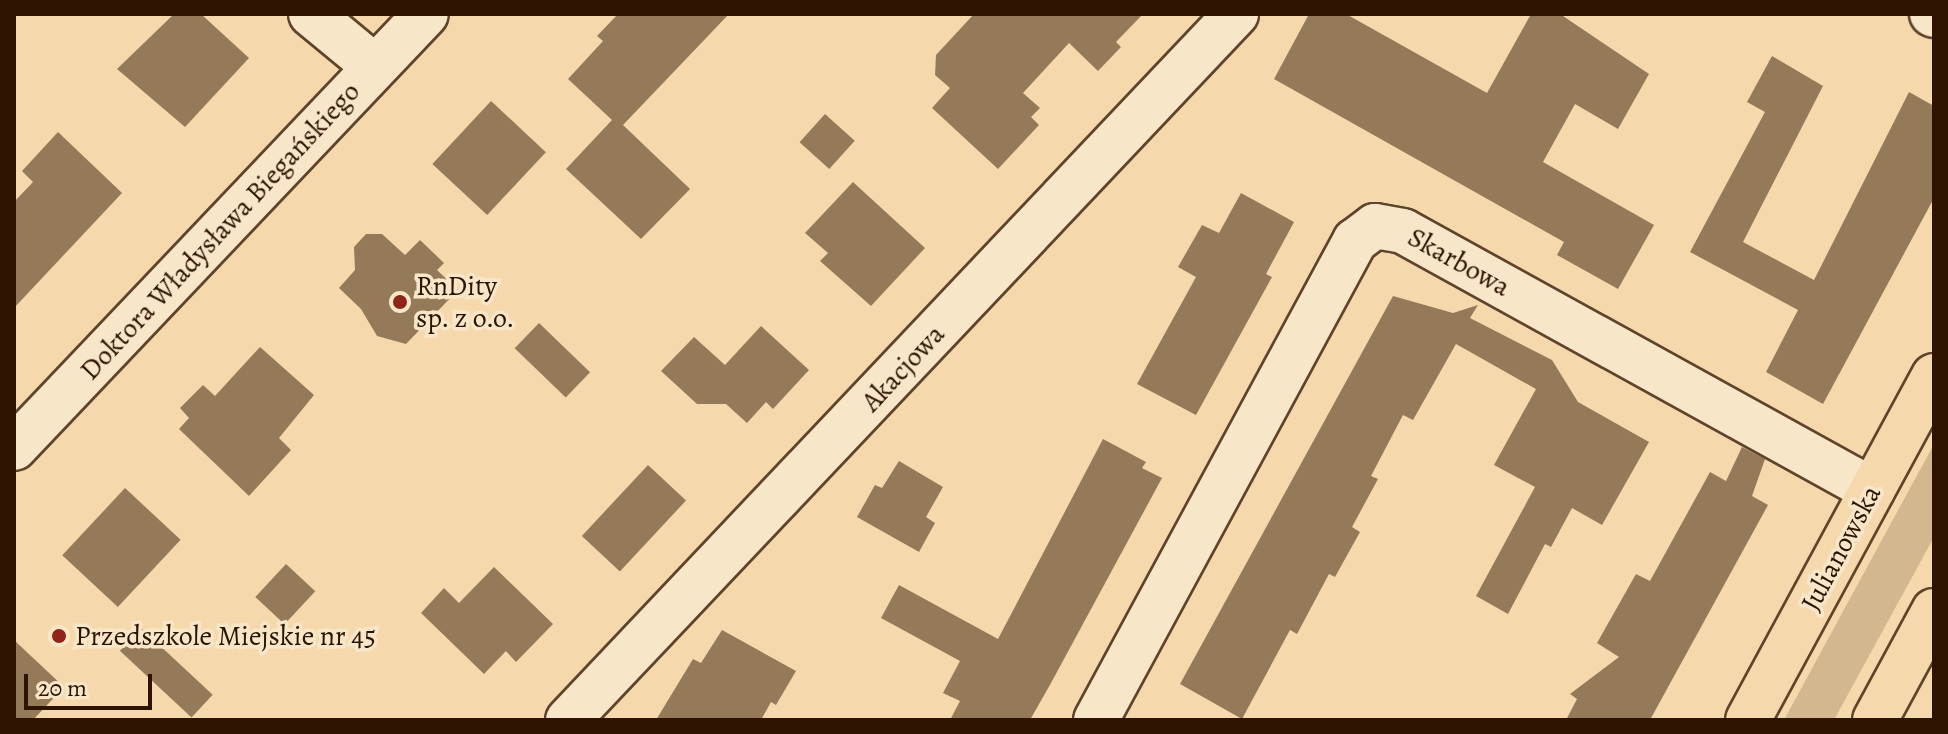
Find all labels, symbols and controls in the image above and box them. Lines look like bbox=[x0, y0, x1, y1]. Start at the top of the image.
street label: Doktora Władysława Biegańskiego bbox=[73, 75, 367, 387]
street label: Skarbowa bbox=[1402, 220, 1516, 304]
place label: RnDity sp. z o.o. bbox=[416, 269, 515, 335]
marker: RnDity sp. z o.o. bbox=[391, 293, 409, 311]
street label: Akacjowa bbox=[854, 317, 952, 419]
street label: Julianowska bbox=[1794, 479, 1888, 617]
place label: Przedszkole Miejskie nr 45 bbox=[75, 619, 376, 653]
marker: Przedszkole Miejskie nr 45 bbox=[50, 627, 68, 645]
scale bar bbox=[28, 658, 156, 708]
text: 20 m bbox=[38, 672, 87, 704]

